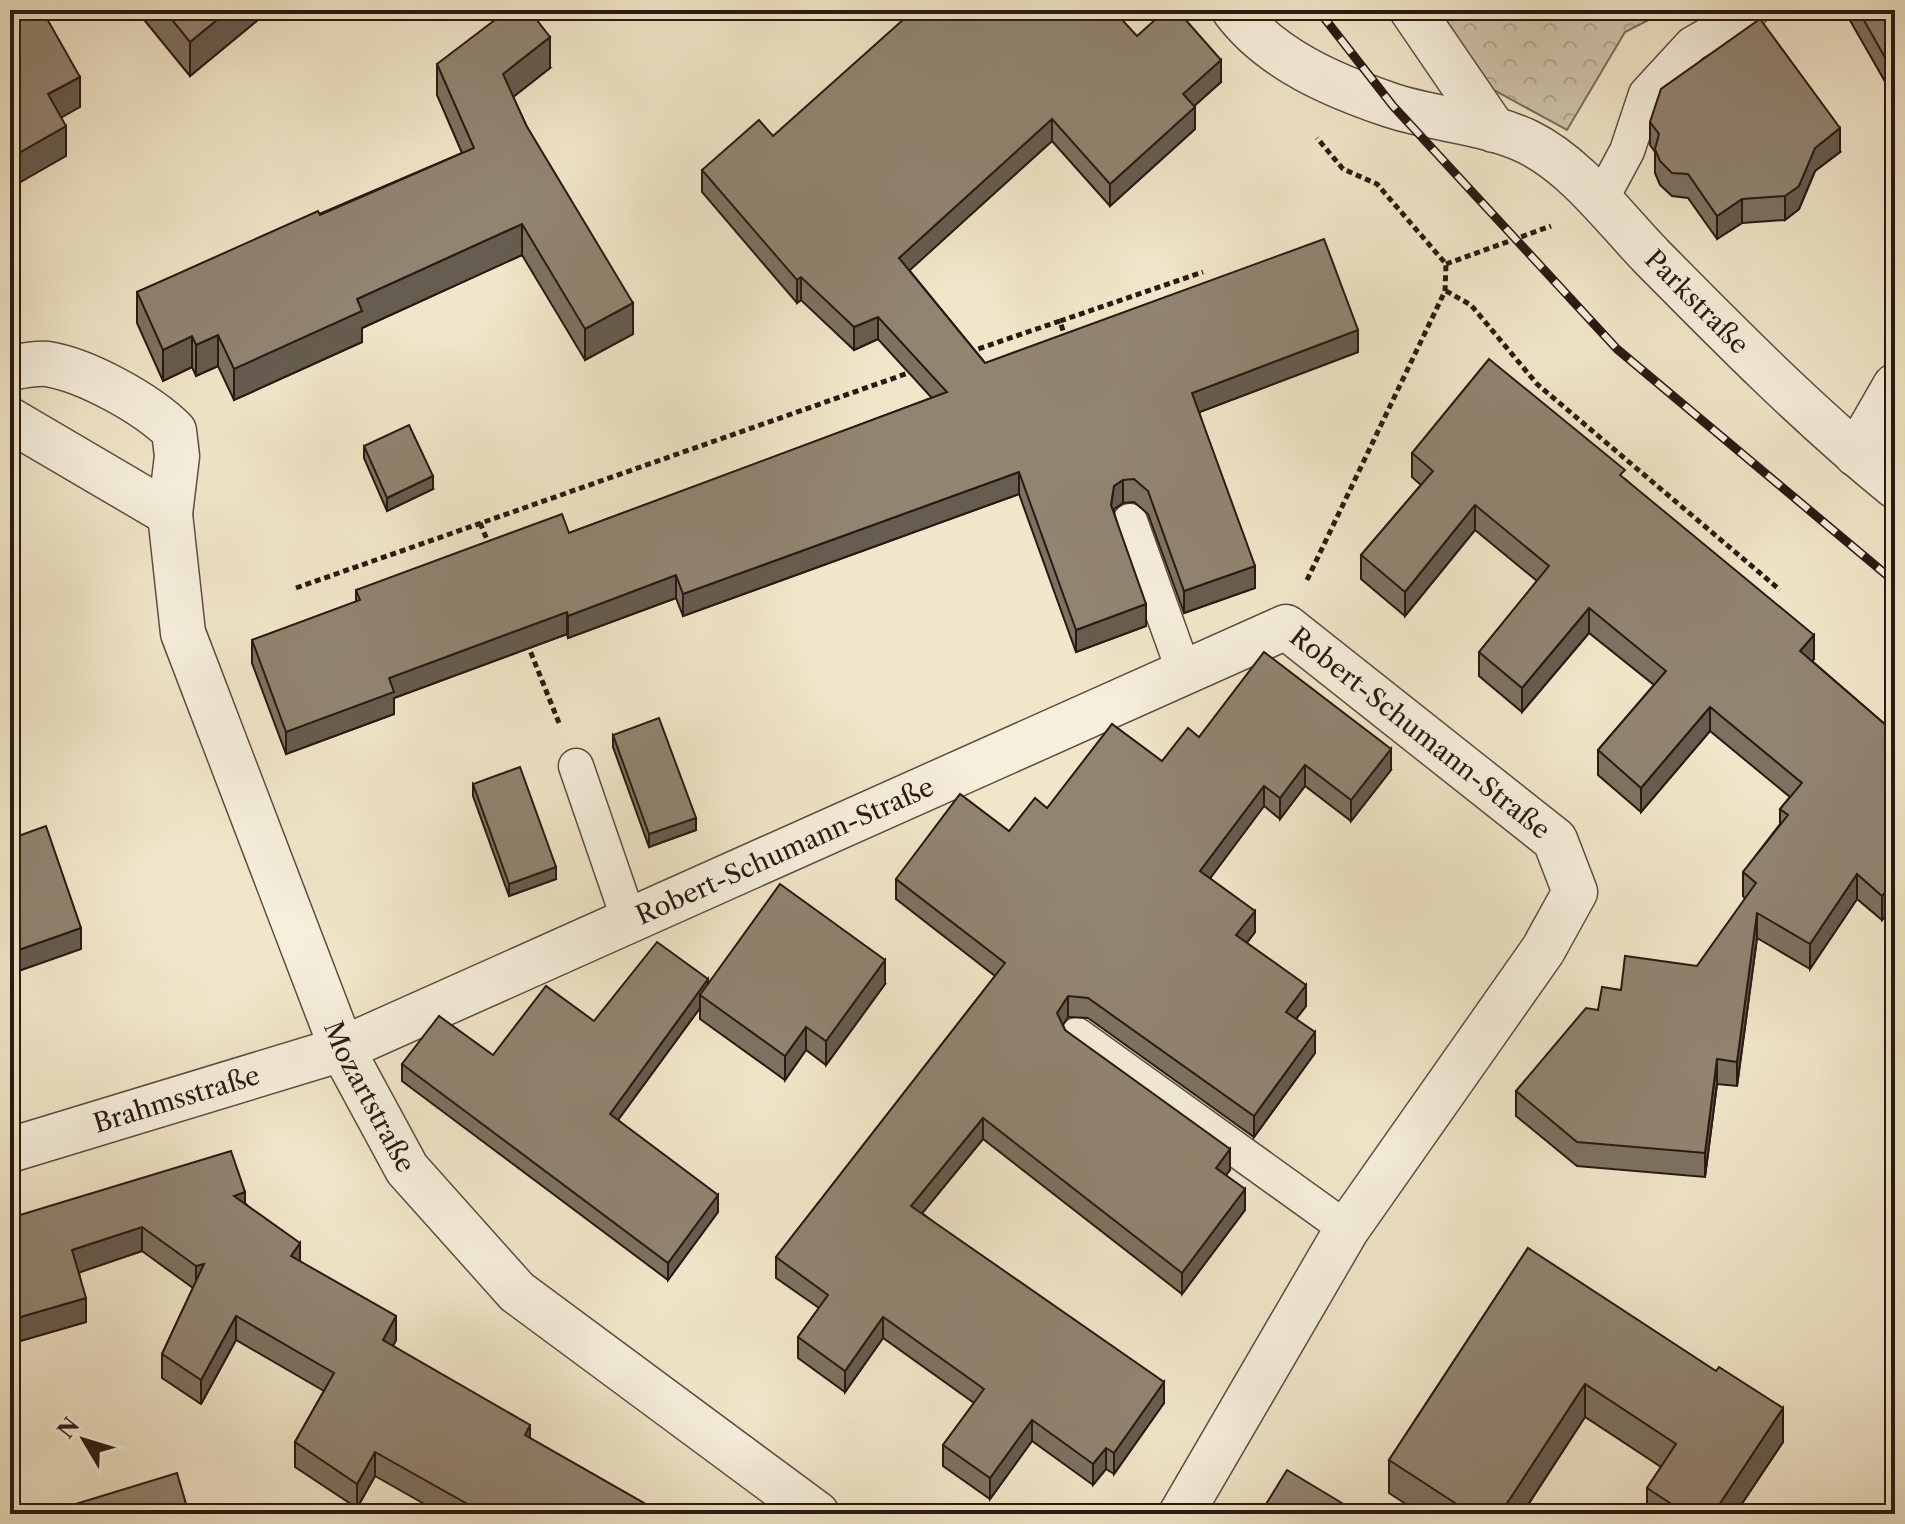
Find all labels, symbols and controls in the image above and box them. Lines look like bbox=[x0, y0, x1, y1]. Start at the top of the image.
street label: Parkstraße bbox=[1638, 243, 1755, 361]
street label: Robert-Schumann-Straße bbox=[1283, 620, 1557, 846]
street label: Robert-Schumann-Straße bbox=[631, 771, 939, 932]
street label: Mozartstraße bbox=[317, 1017, 422, 1178]
street label: Brahmsstraße bbox=[90, 1059, 263, 1140]
north arrow bbox=[44, 1400, 124, 1480]
text: N bbox=[52, 1412, 85, 1444]

